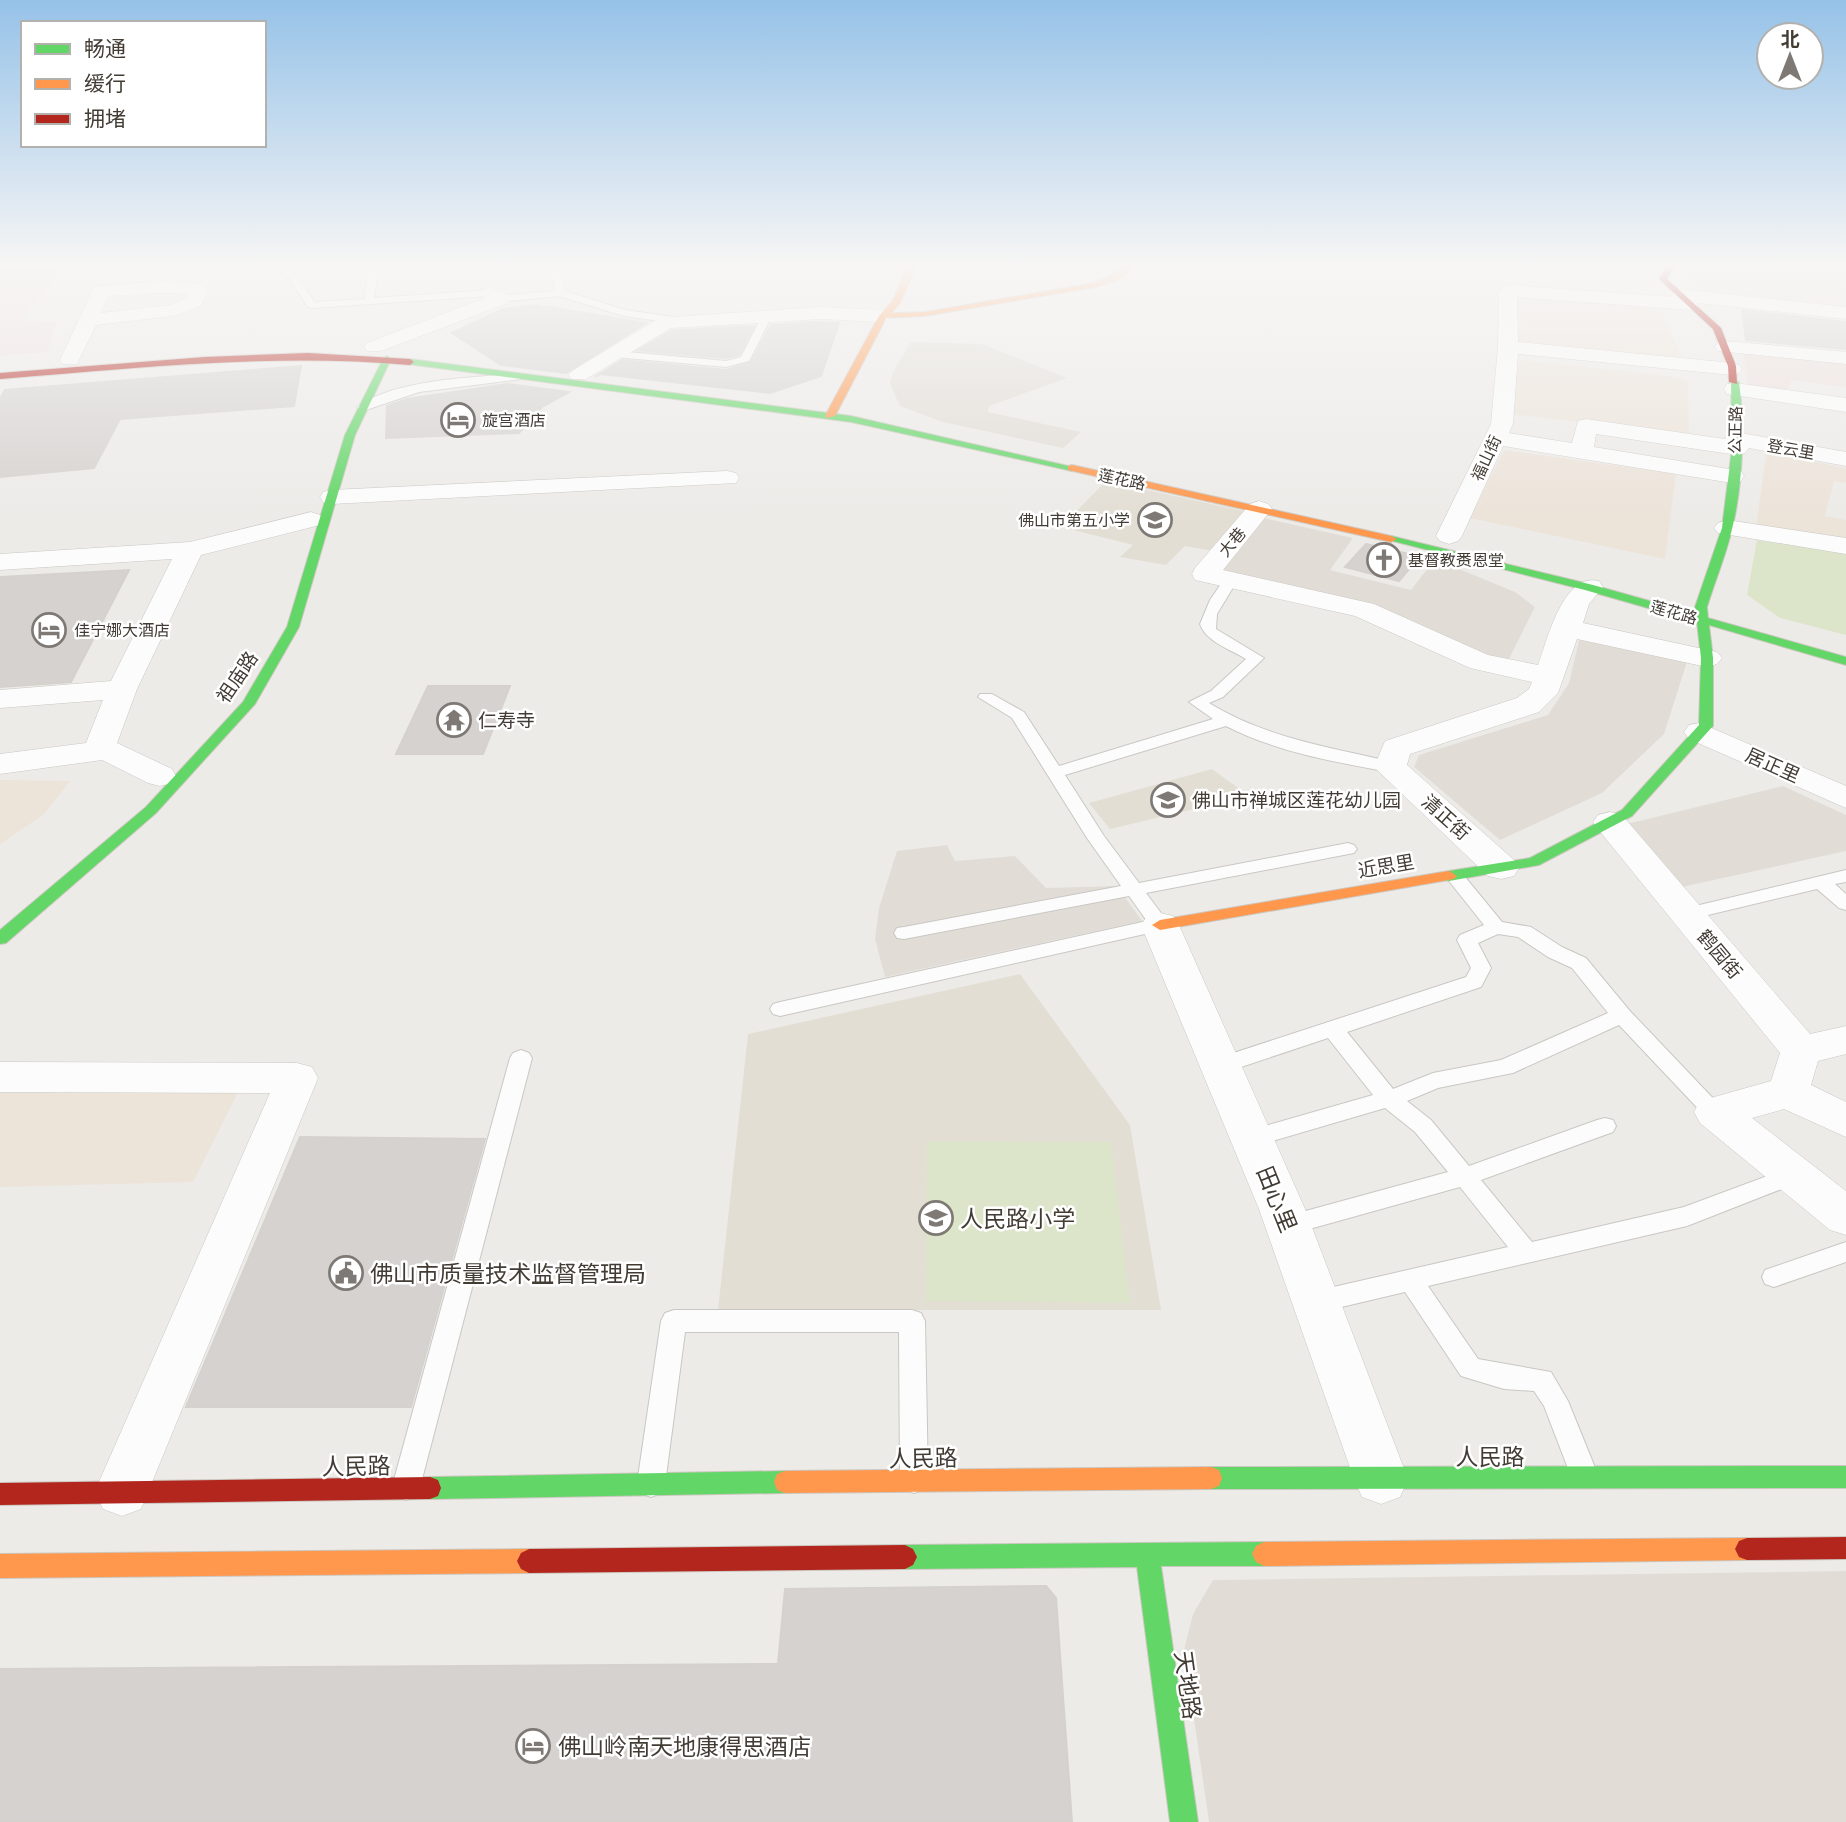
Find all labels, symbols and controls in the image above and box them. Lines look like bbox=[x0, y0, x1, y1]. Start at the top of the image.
legend bbox=[21, 21, 266, 147]
north arrow bbox=[1755, 21, 1825, 91]
text: 北 bbox=[1780, 27, 1800, 51]
text: 畅通 bbox=[84, 35, 126, 61]
text: 缓行 bbox=[84, 70, 126, 96]
text: 拥堵 bbox=[84, 105, 126, 131]
hotel icon: 旋宫酒店 bbox=[439, 401, 477, 439]
street label: 公正路 bbox=[1725, 406, 1745, 454]
place label: 旋宫酒店 bbox=[482, 410, 546, 430]
street label: 福山街 bbox=[1467, 432, 1505, 484]
street label: 登云里 bbox=[1766, 435, 1816, 463]
street label: 莲花路 bbox=[1096, 464, 1148, 494]
school or university icon: 佛山市第五小学 bbox=[1136, 501, 1174, 539]
place label: 佛山市第五小学 bbox=[1018, 510, 1130, 530]
street label: 大巷 bbox=[1214, 523, 1250, 561]
church icon: 基督教赉恩堂 bbox=[1365, 541, 1403, 579]
place label: 基督教赉恩堂 bbox=[1408, 550, 1504, 570]
street label: 莲花路 bbox=[1648, 596, 1700, 628]
hotel icon: 佳宁娜大酒店 bbox=[30, 611, 68, 649]
place label: 佳宁娜大酒店 bbox=[74, 620, 170, 640]
street label: 祖庙路 bbox=[211, 647, 263, 707]
temple icon: 仁寿寺 bbox=[435, 701, 473, 739]
place label: 仁寿寺 bbox=[478, 708, 535, 732]
street label: 居正里 bbox=[1742, 742, 1804, 788]
school or university icon: 佛山市禅城区莲花幼儿园 bbox=[1149, 781, 1187, 819]
place label: 佛山市禅城区莲花幼儿园 bbox=[1192, 788, 1401, 812]
street label: 清正街 bbox=[1417, 789, 1475, 845]
street label: 近思里 bbox=[1356, 849, 1416, 883]
street label: 鹤园街 bbox=[1692, 924, 1748, 984]
street label: 田心里 bbox=[1251, 1162, 1303, 1236]
school or university icon: 人民路小学 bbox=[917, 1199, 955, 1237]
place label: 人民路小学 bbox=[960, 1204, 1075, 1233]
public building icon: 佛山市质量技术监督管理局 bbox=[327, 1254, 365, 1292]
place label: 佛山市质量技术监督管理局 bbox=[370, 1259, 646, 1288]
street label: 人民路 bbox=[1456, 1442, 1525, 1471]
street label: 人民路 bbox=[888, 1443, 958, 1473]
street label: 人民路 bbox=[321, 1451, 391, 1481]
street label: 天地路 bbox=[1169, 1649, 1207, 1721]
hotel icon: 佛山岭南天地康得思酒店 bbox=[514, 1727, 552, 1765]
place label: 佛山岭南天地康得思酒店 bbox=[558, 1732, 811, 1761]

